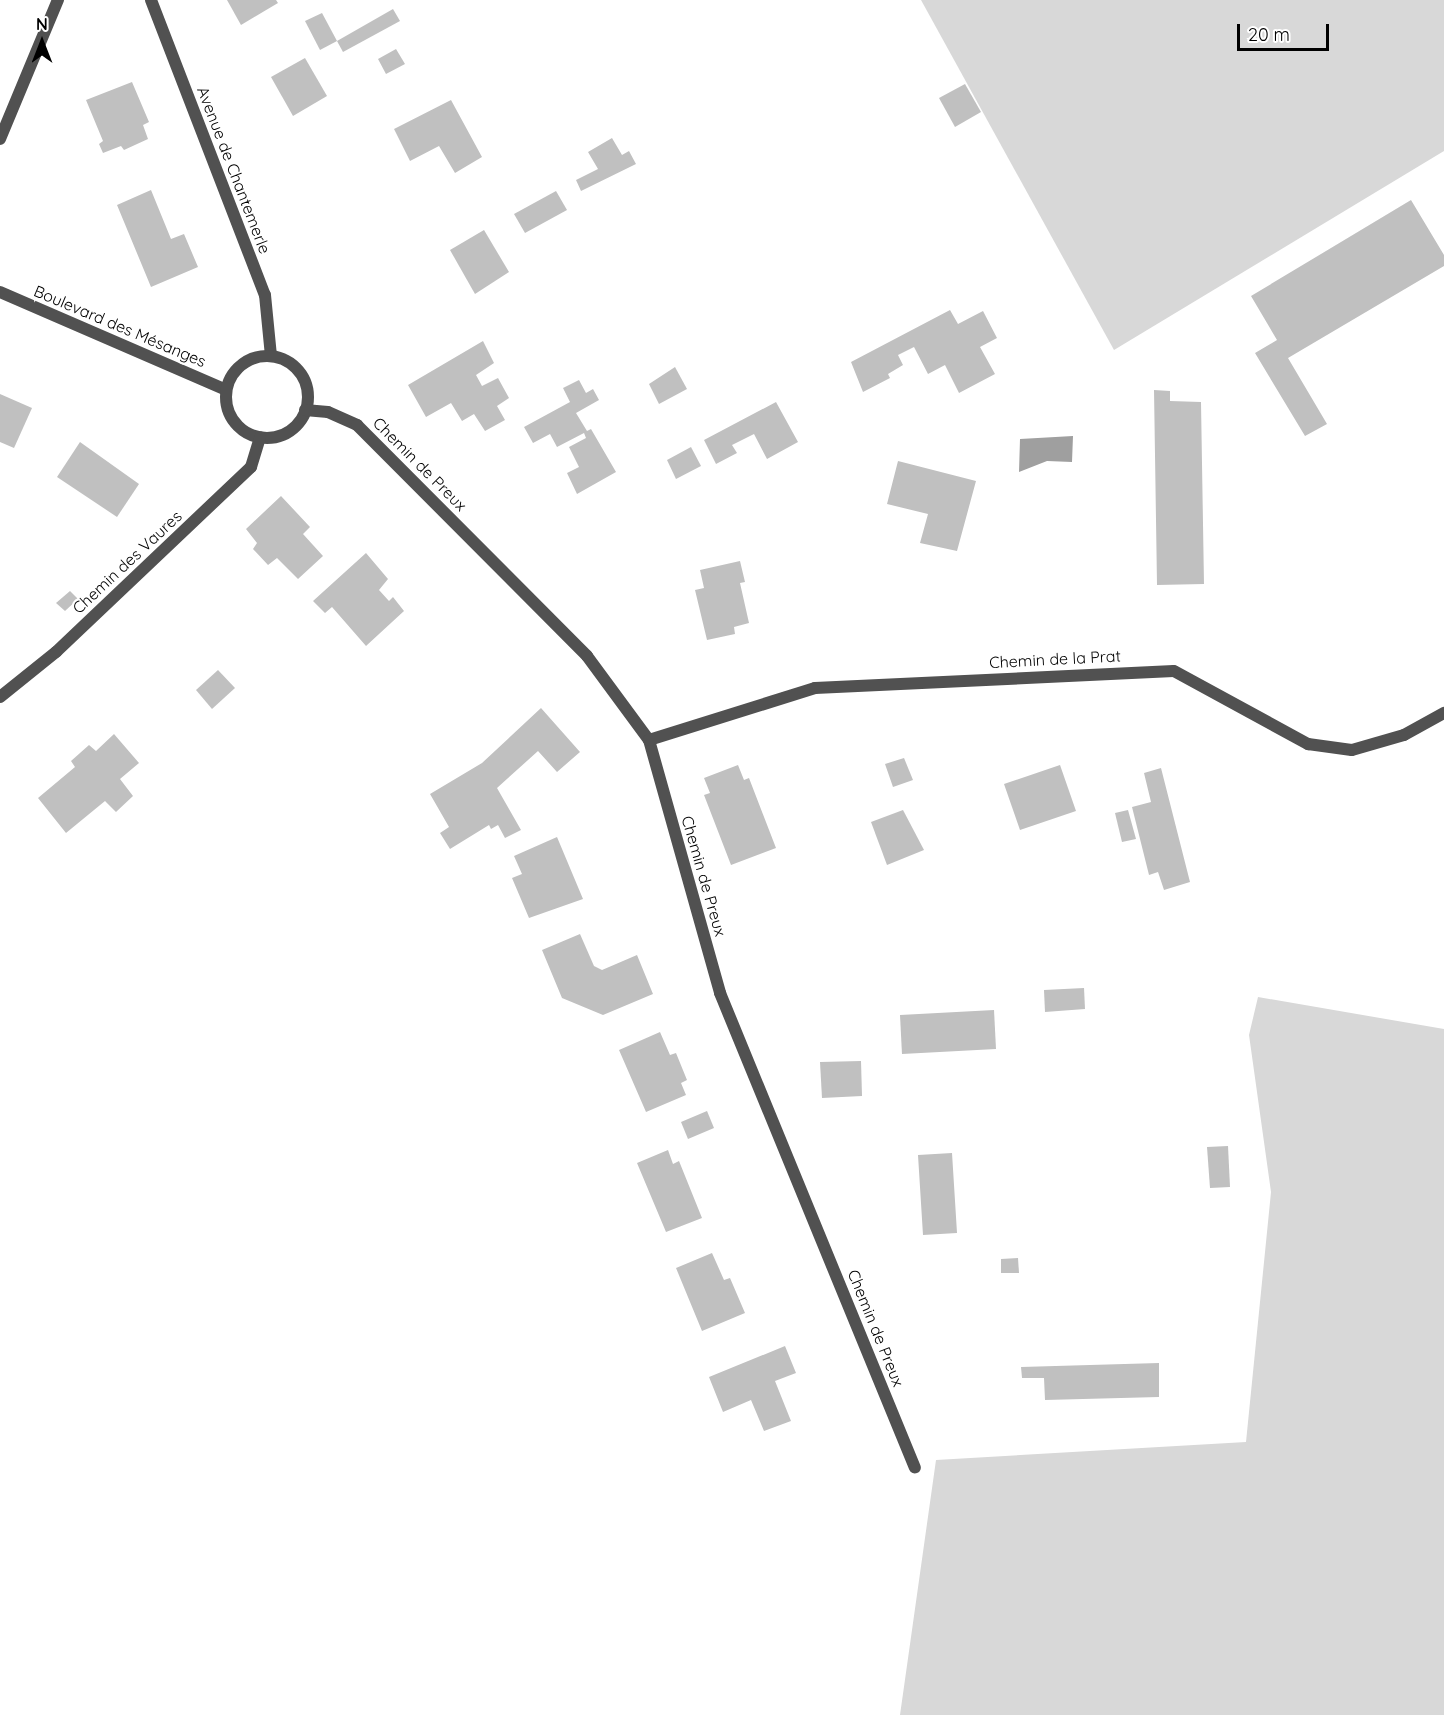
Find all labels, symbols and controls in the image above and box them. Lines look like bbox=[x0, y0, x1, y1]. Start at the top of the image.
north arrow bbox=[12, 12, 72, 72]
scale bar bbox=[1240, 12, 1332, 50]
text: N bbox=[36, 14, 48, 34]
text: 20 m bbox=[1248, 23, 1290, 46]
street label: Avenue de Chantemerle bbox=[193, 84, 275, 256]
street label: Boulevard des Mésanges bbox=[31, 281, 209, 371]
street label: Chemin de Preux bbox=[369, 413, 471, 515]
street label: Chemin des Vaures bbox=[68, 506, 186, 618]
street label: Chemin de la Prat bbox=[989, 646, 1121, 672]
street label: Chemin de Preux bbox=[678, 813, 730, 939]
street label: Chemin de Preux bbox=[844, 1267, 908, 1389]

